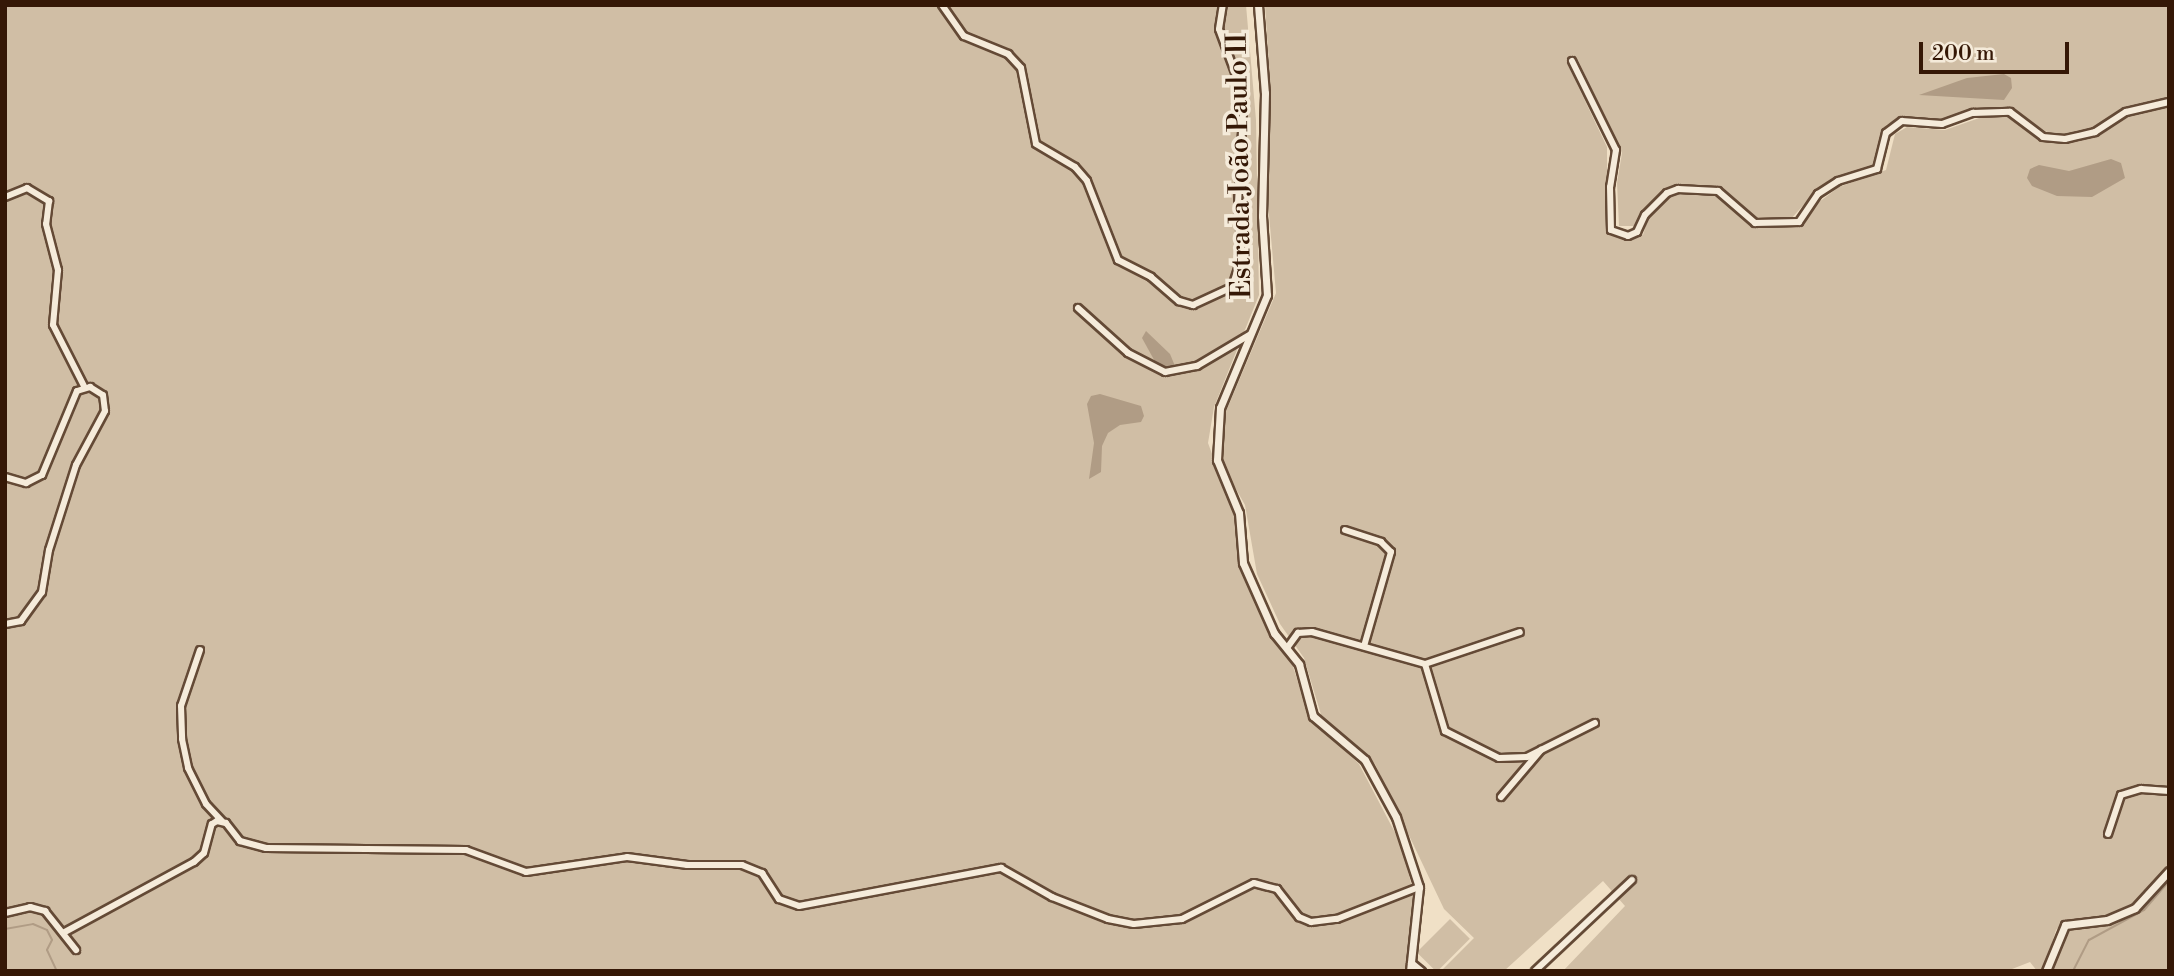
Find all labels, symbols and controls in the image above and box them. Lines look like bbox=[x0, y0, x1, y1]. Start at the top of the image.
scale bar bbox=[1922, 28, 2072, 72]
street label: Estrada João Paulo II bbox=[1221, 33, 1259, 299]
text: 200 m bbox=[1932, 41, 1995, 67]

